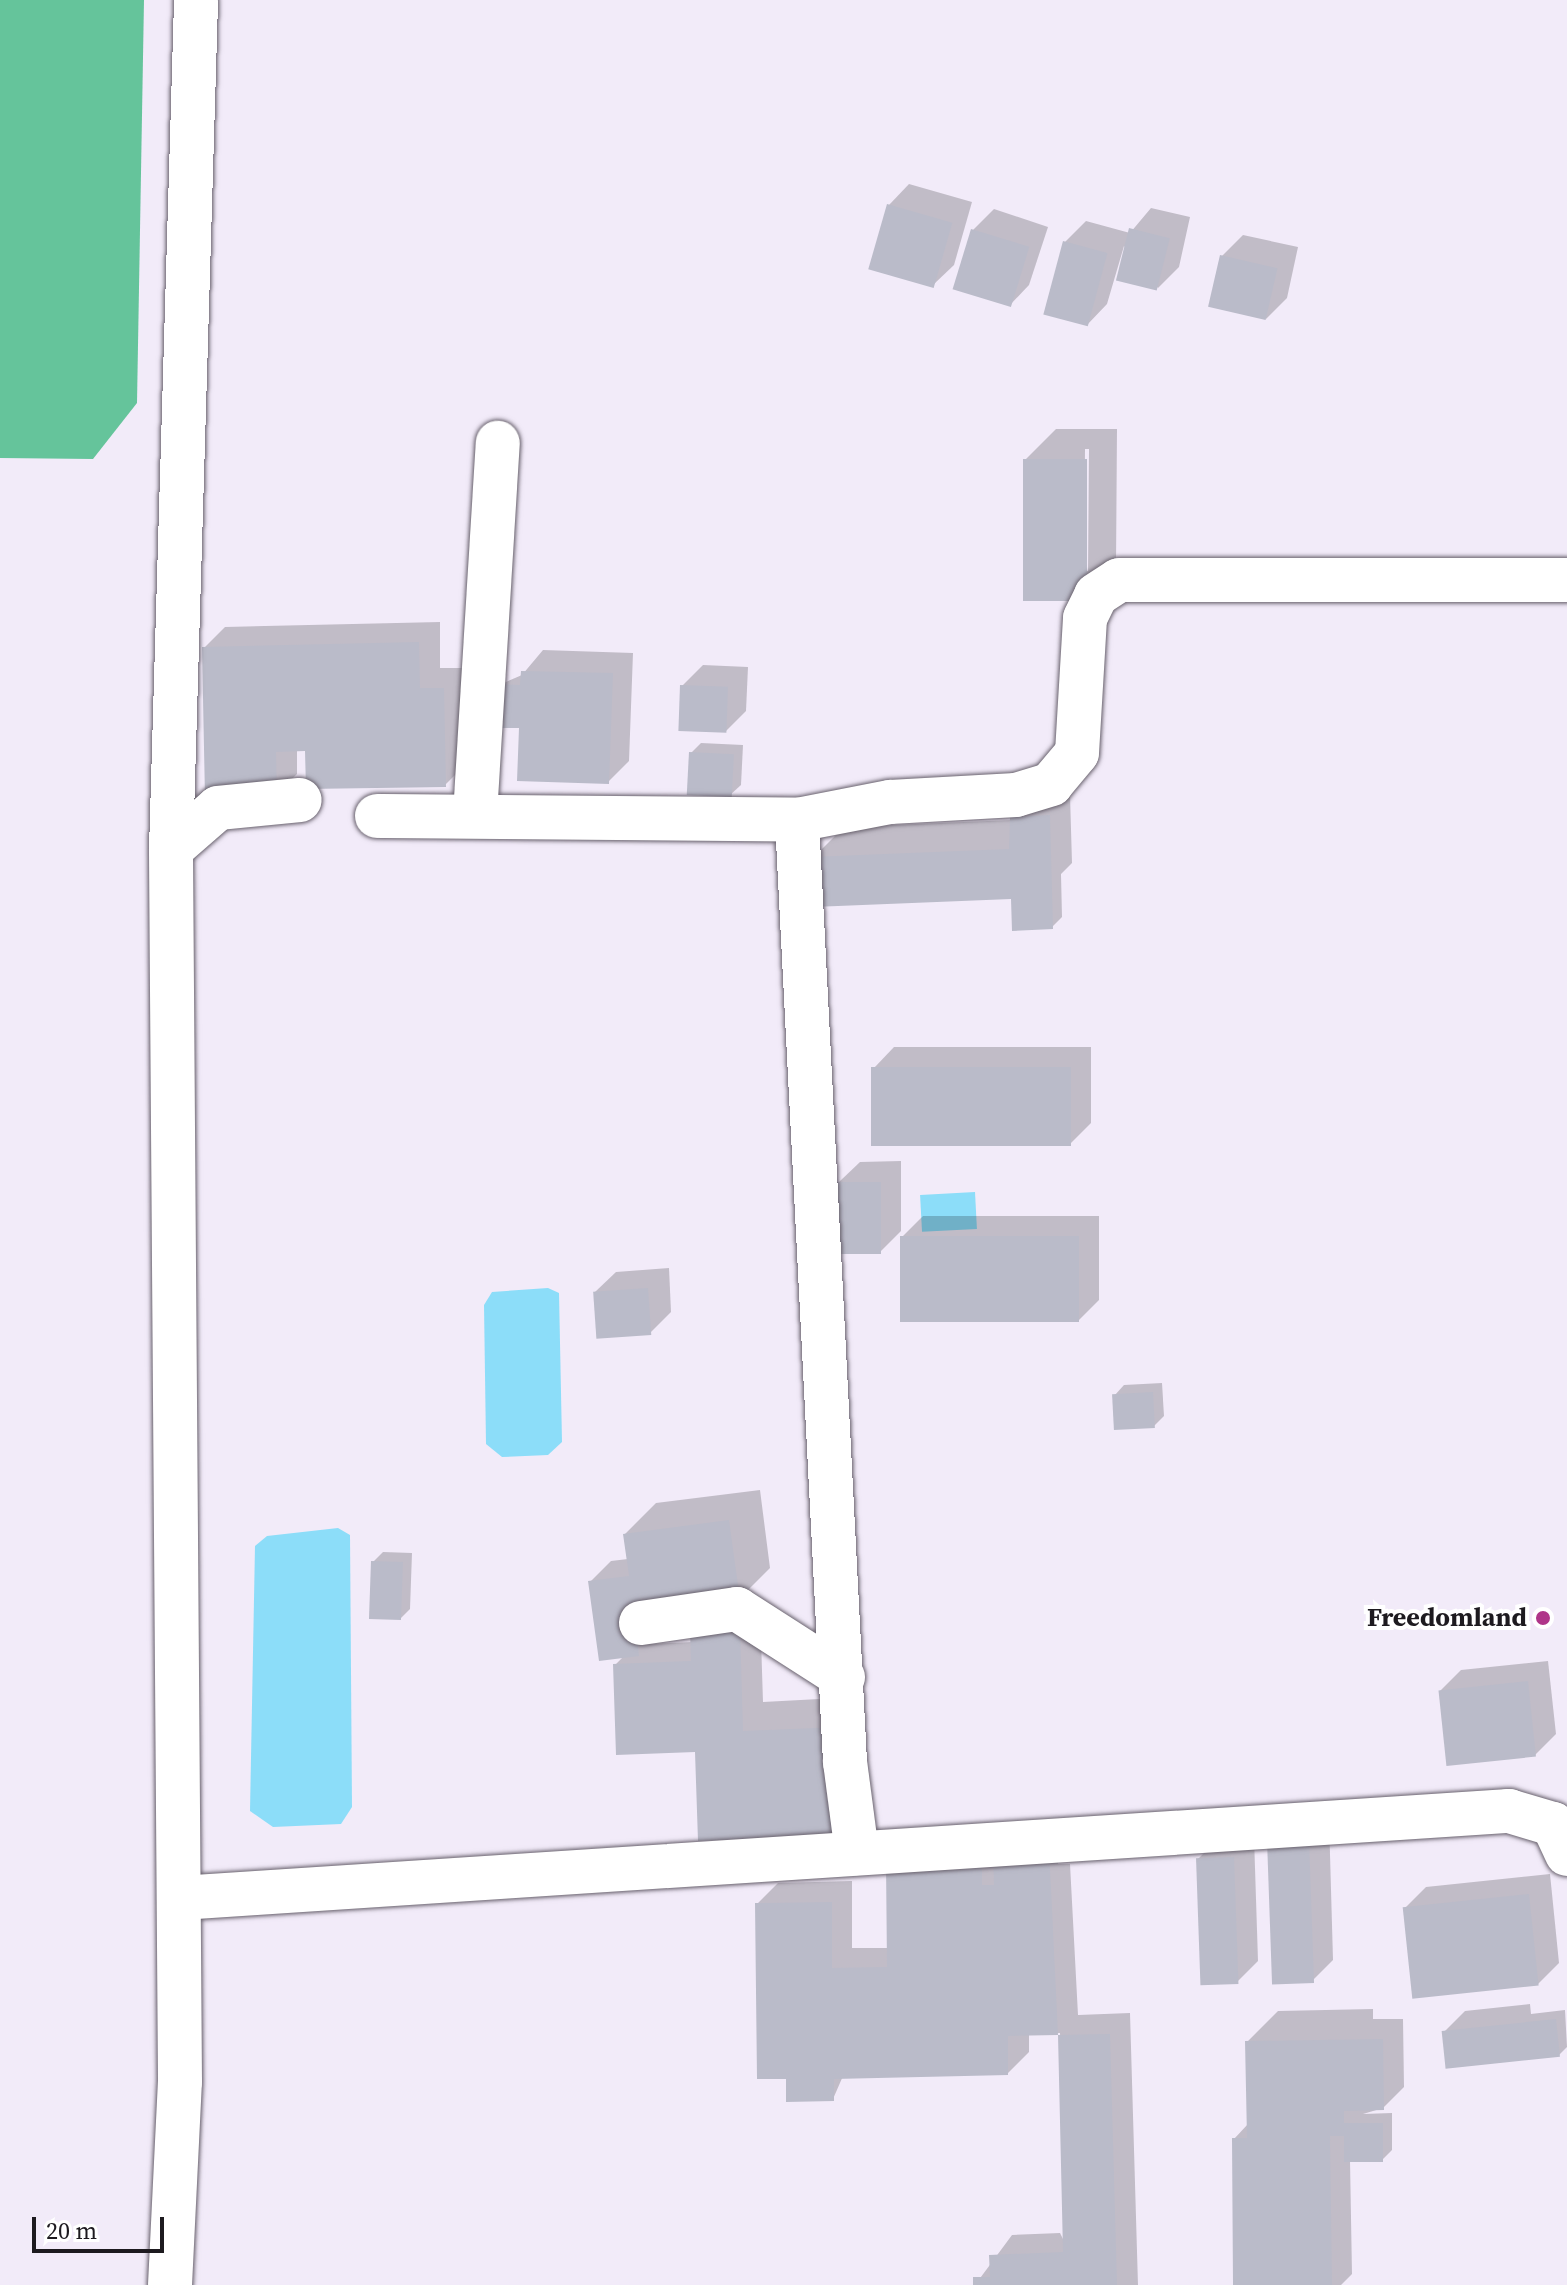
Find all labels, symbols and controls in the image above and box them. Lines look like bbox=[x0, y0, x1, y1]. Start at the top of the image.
place label: Freedomland bbox=[1367, 1602, 1527, 1634]
marker: Freedomland bbox=[1534, 1609, 1552, 1627]
scale bar bbox=[36, 2201, 168, 2251]
text: 20 m bbox=[46, 2214, 97, 2247]

